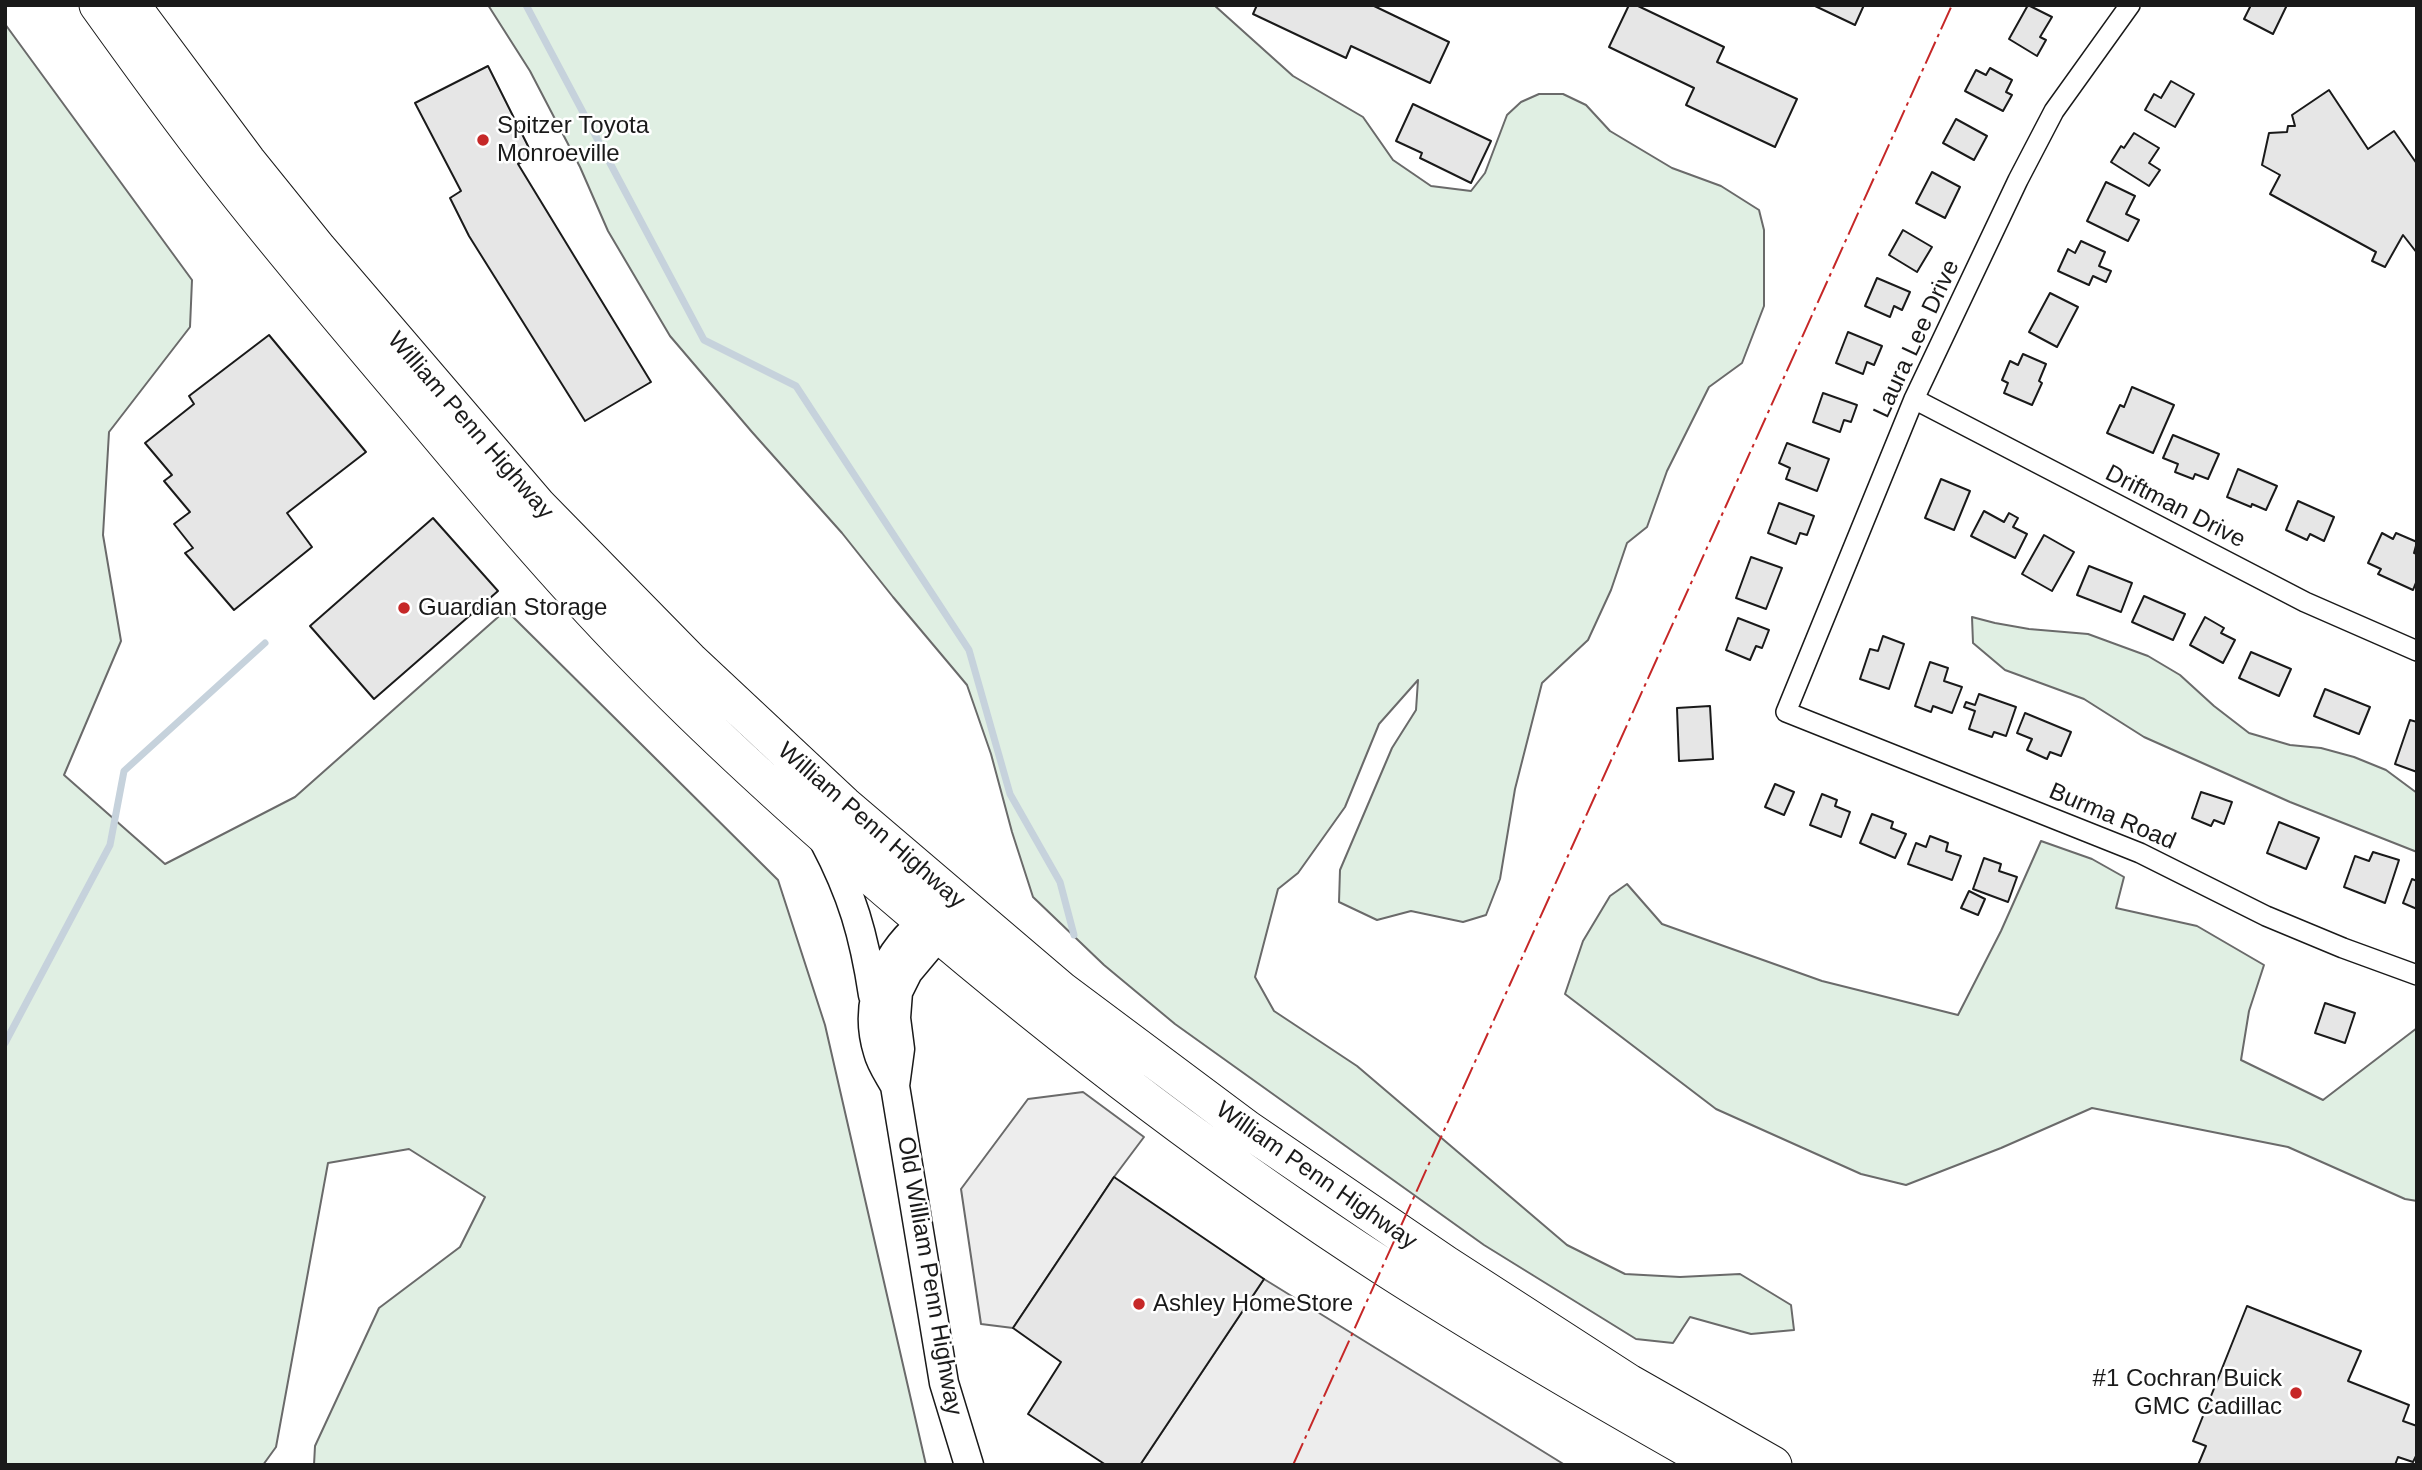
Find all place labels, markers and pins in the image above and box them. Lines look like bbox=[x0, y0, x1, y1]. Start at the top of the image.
place label: Spitzer Toyota Monroeville bbox=[497, 112, 649, 168]
marker: Spitzer Toyota Monroeville bbox=[475, 132, 491, 148]
place label: Guardian Storage bbox=[418, 594, 607, 622]
marker: Guardian Storage bbox=[396, 600, 412, 616]
place label: Ashley HomeStore bbox=[1153, 1290, 1353, 1318]
marker: Ashley HomeStore bbox=[1131, 1296, 1147, 1312]
place label: #1 Cochran Buick GMC Cadillac bbox=[2093, 1365, 2282, 1421]
marker: #1 Cochran Buick GMC Cadillac bbox=[2288, 1385, 2304, 1401]

